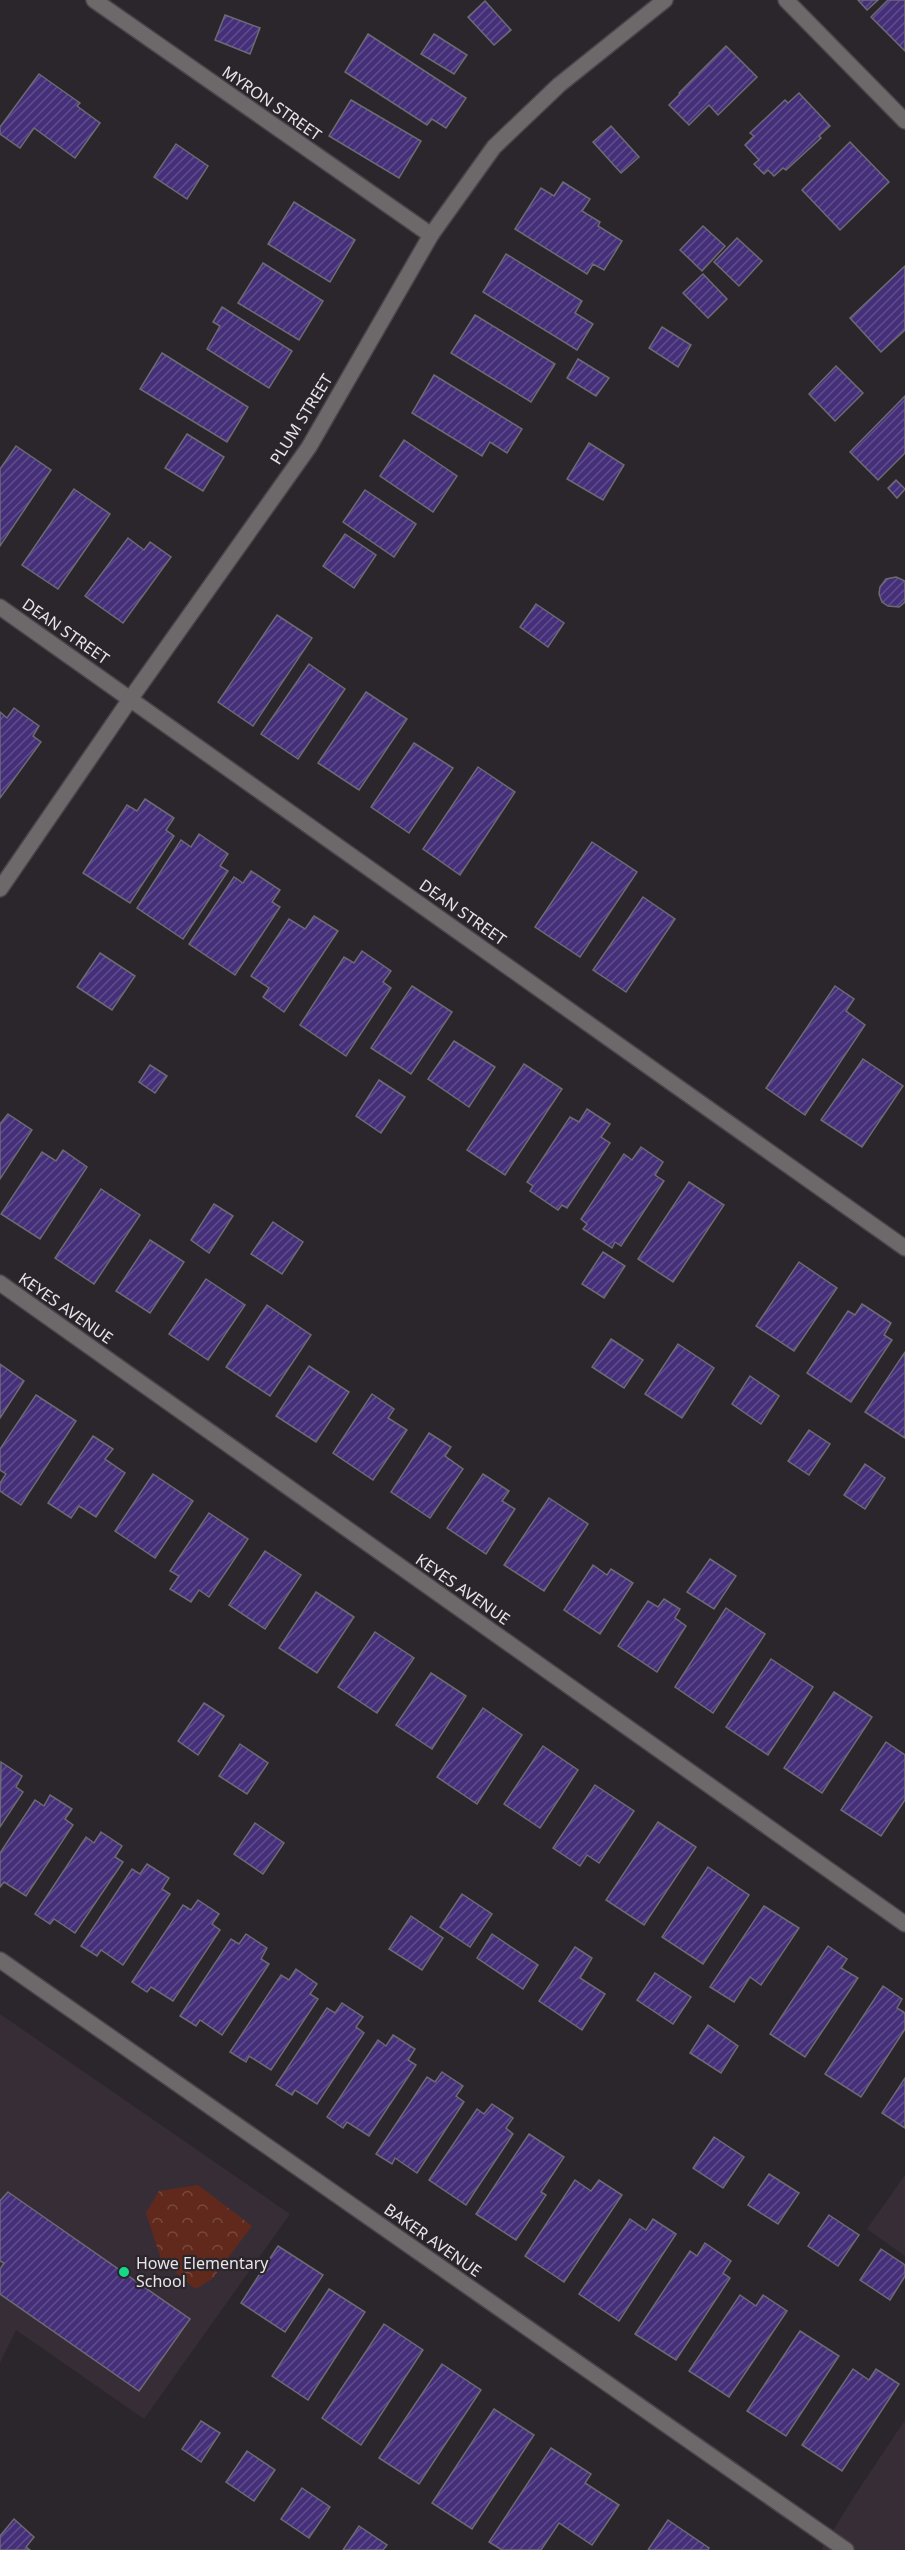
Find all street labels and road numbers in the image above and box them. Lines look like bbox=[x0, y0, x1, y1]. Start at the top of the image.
street label: MYRON STREET bbox=[218, 61, 326, 146]
street label: PLUM STREET bbox=[264, 370, 338, 468]
street label: DEAN STREET bbox=[18, 593, 114, 669]
street label: DEAN STREET bbox=[415, 874, 511, 950]
street label: KEYES AVENUE bbox=[14, 1267, 118, 1349]
street label: KEYES AVENUE bbox=[411, 1548, 515, 1630]
street label: BAKER AVENUE bbox=[380, 2198, 486, 2282]

